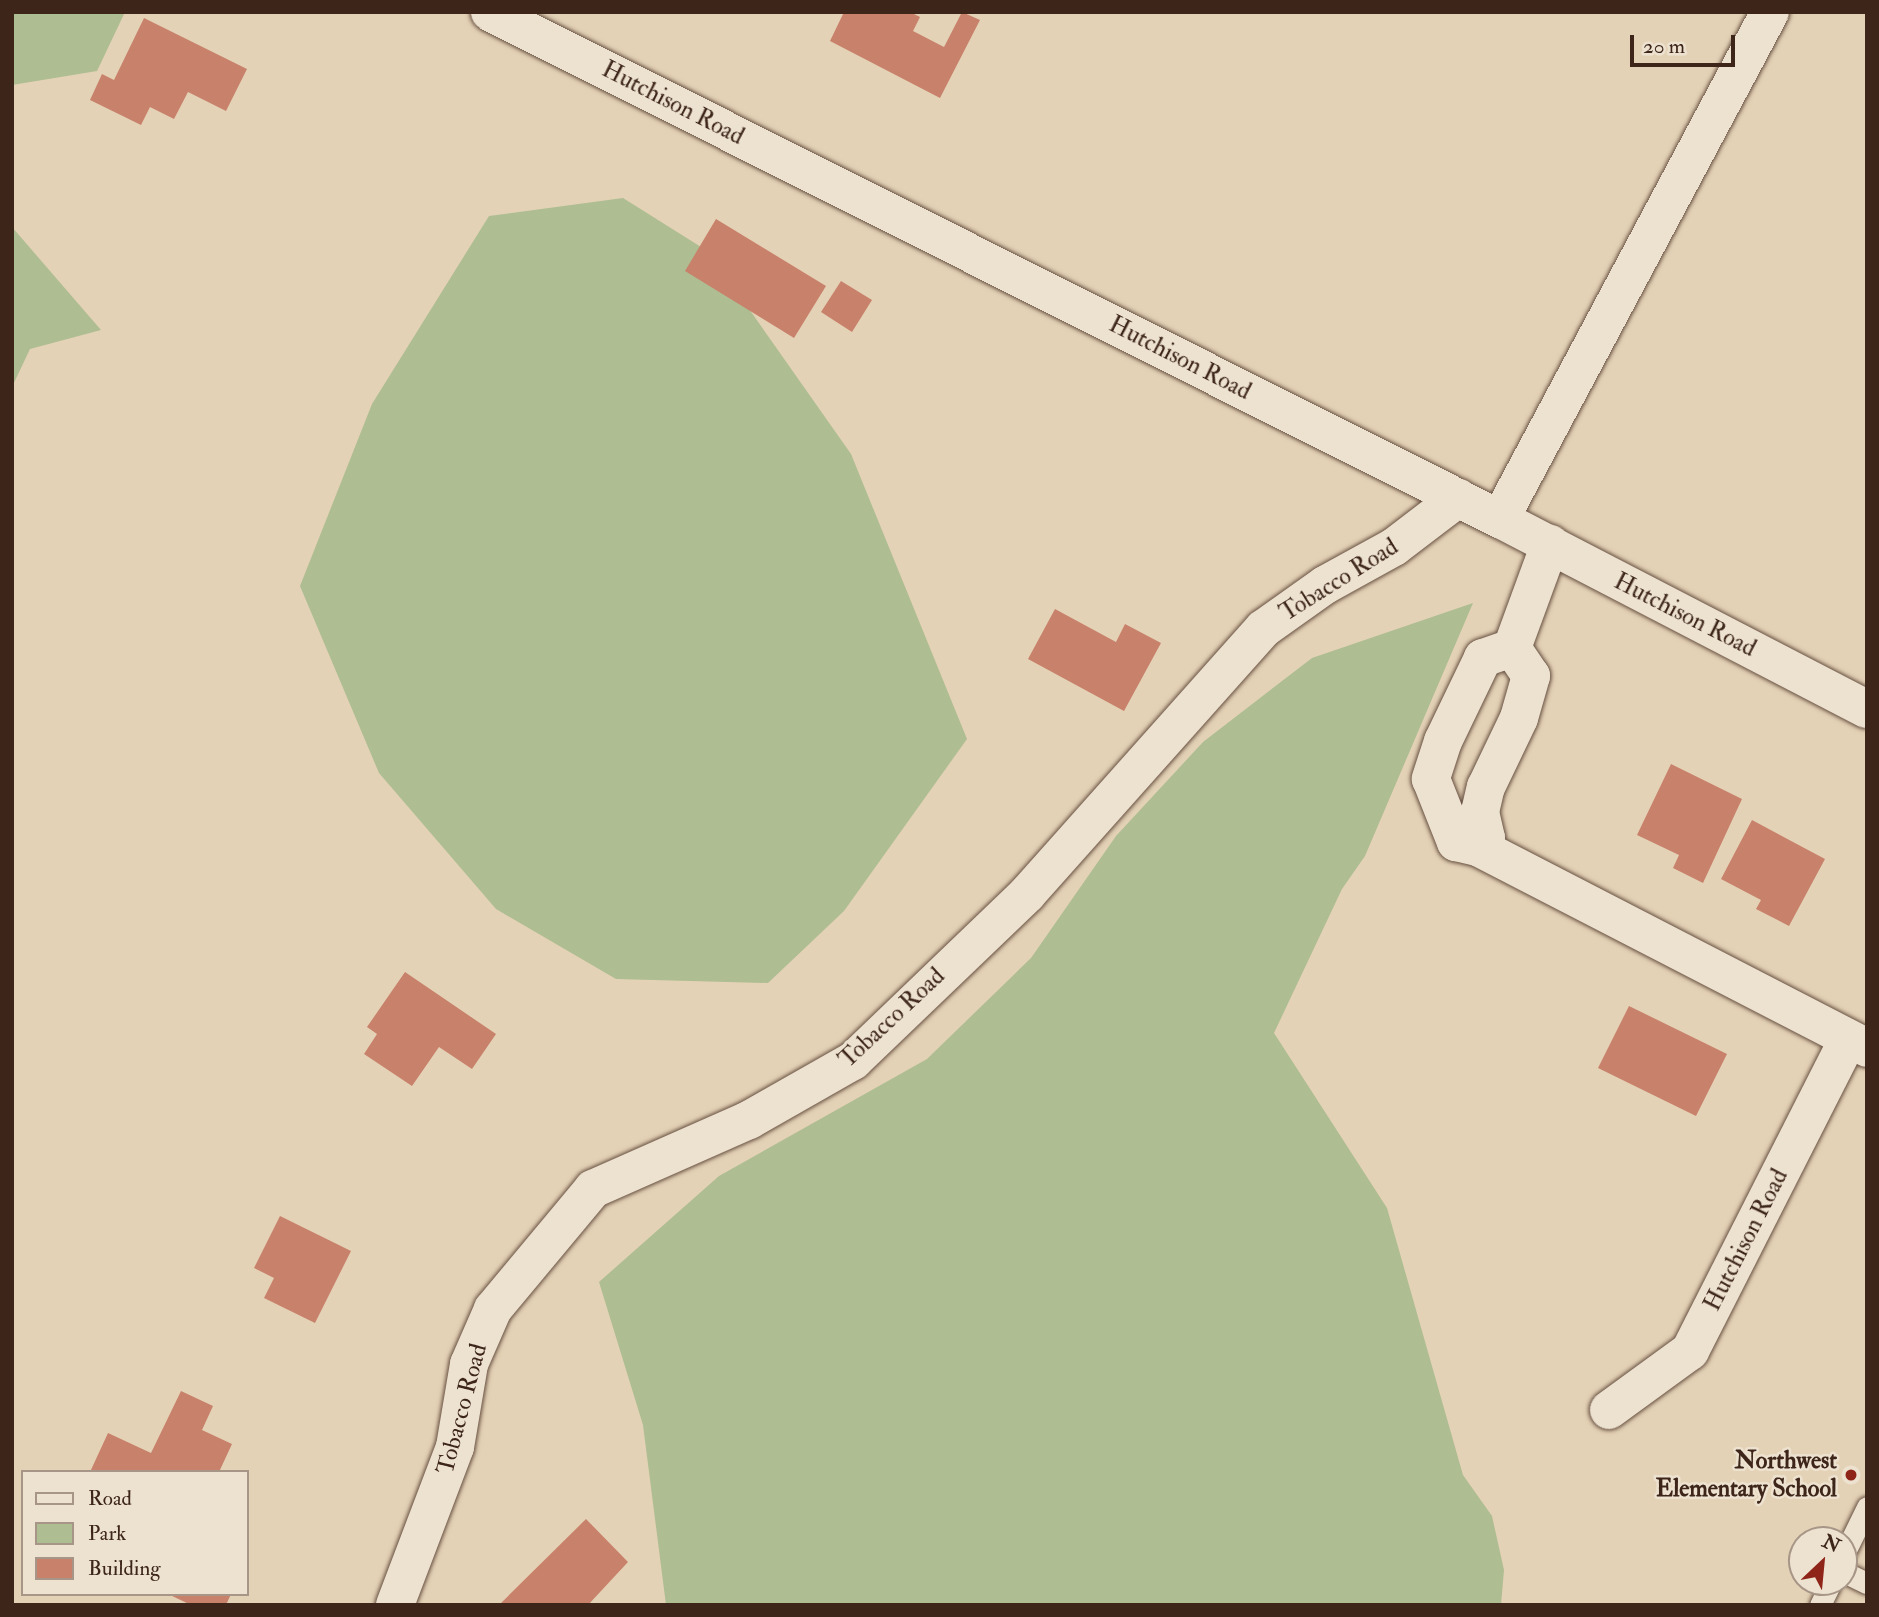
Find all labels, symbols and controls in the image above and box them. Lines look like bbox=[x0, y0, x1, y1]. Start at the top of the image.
scale bar bbox=[1634, 21, 1739, 65]
text: 20 m bbox=[1643, 33, 1685, 60]
street label: Hutchison Road bbox=[597, 55, 749, 151]
street label: Hutchison Road bbox=[1104, 310, 1256, 406]
street label: Tobacco Road bbox=[1275, 532, 1403, 628]
street label: Hutchison Road bbox=[1609, 567, 1761, 663]
street label: Tobacco Road bbox=[833, 962, 951, 1074]
street label: Hutchison Road bbox=[1698, 1164, 1794, 1316]
street label: Tobacco Road bbox=[431, 1341, 493, 1477]
place label: Northwest Elementary School bbox=[1656, 1447, 1837, 1503]
marker: Northwest Elementary School bbox=[1843, 1467, 1859, 1483]
legend bbox=[21, 1470, 248, 1596]
text: Road bbox=[88, 1485, 132, 1512]
text: Park bbox=[88, 1520, 126, 1547]
north arrow bbox=[1788, 1526, 1858, 1596]
text: N bbox=[1818, 1529, 1844, 1558]
text: Building bbox=[88, 1555, 161, 1582]

